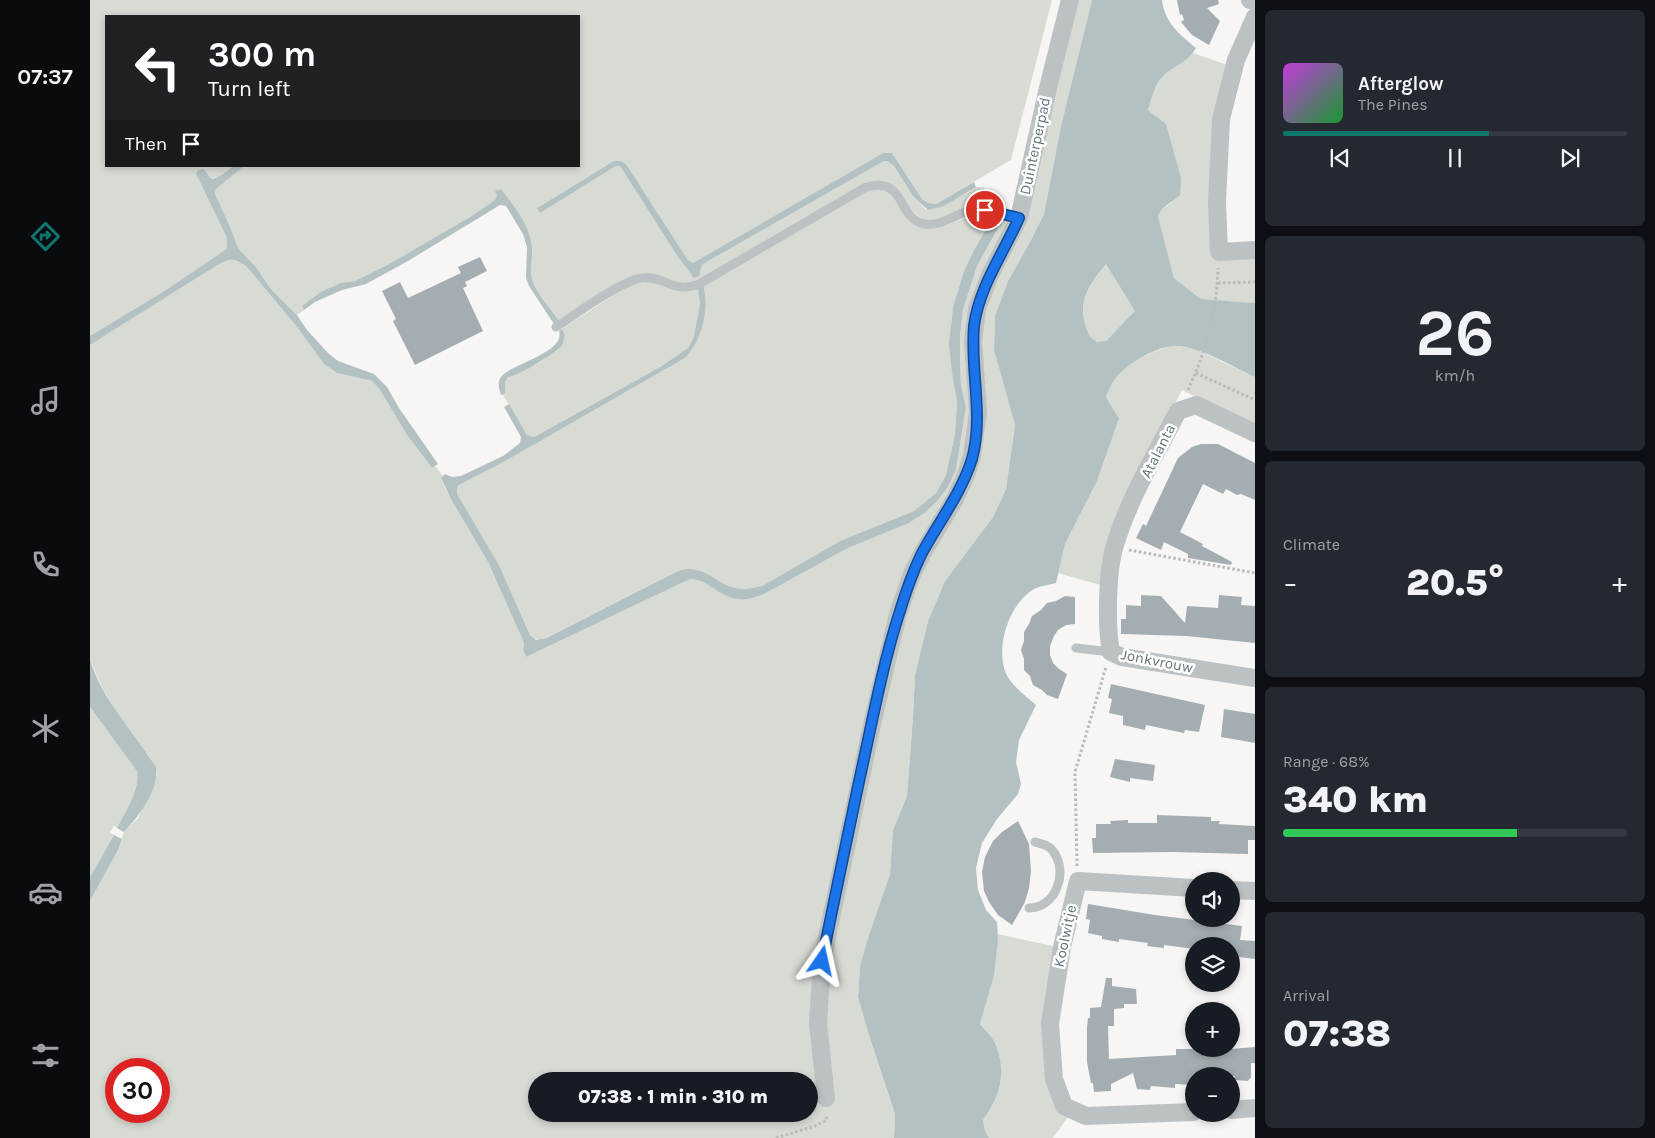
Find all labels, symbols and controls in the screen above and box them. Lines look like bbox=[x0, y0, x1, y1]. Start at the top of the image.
text: 300 m bbox=[208, 34, 316, 75]
icon: left bbox=[125, 35, 190, 100]
text: 07:37 bbox=[17, 64, 73, 90]
text: Afterglow bbox=[1358, 73, 1444, 95]
text: Turn left bbox=[208, 76, 291, 102]
text: The Pines bbox=[1358, 95, 1428, 114]
street label: Duinterperpad bbox=[1016, 96, 1054, 196]
icon: arrive bbox=[177, 130, 205, 158]
text: Then bbox=[125, 133, 167, 155]
icon: previous bbox=[1326, 144, 1354, 172]
icon: pause bbox=[1441, 144, 1469, 172]
icon: next bbox=[1556, 144, 1584, 172]
pin bbox=[964, 189, 1006, 231]
icon: arrive bbox=[971, 196, 999, 224]
icon: directions bbox=[28, 219, 63, 254]
text: 26 bbox=[1416, 295, 1494, 371]
text: km/h bbox=[1435, 366, 1475, 385]
icon: music bbox=[28, 383, 63, 418]
street label: Atalanta bbox=[1137, 421, 1179, 481]
text: Climate bbox=[1283, 535, 1340, 554]
icon: phone bbox=[28, 547, 63, 582]
text: 20.5° bbox=[1406, 560, 1504, 605]
text: − bbox=[1283, 566, 1298, 599]
text: + bbox=[1612, 566, 1627, 599]
street label: Jonkvrouw bbox=[1120, 645, 1195, 677]
icon: climate bbox=[28, 711, 63, 746]
text: Range · 68% bbox=[1283, 752, 1370, 771]
text: 340 km bbox=[1283, 777, 1428, 822]
map controls bbox=[1185, 872, 1240, 1122]
button: sound bbox=[1185, 872, 1240, 927]
icon: car bbox=[28, 875, 63, 910]
street label: Koolwitje bbox=[1050, 903, 1080, 969]
position arrow bbox=[795, 934, 847, 986]
button: layers bbox=[1185, 937, 1240, 992]
text: Arrival bbox=[1283, 986, 1330, 1005]
button: + bbox=[1185, 1002, 1240, 1057]
text: 07:38 bbox=[1283, 1011, 1391, 1056]
icon: filters bbox=[28, 1038, 63, 1073]
speed limit sign: 30 bbox=[105, 1058, 170, 1123]
button: − bbox=[1185, 1067, 1240, 1122]
text: 07:38 · 1 min · 310 m bbox=[578, 1086, 768, 1108]

